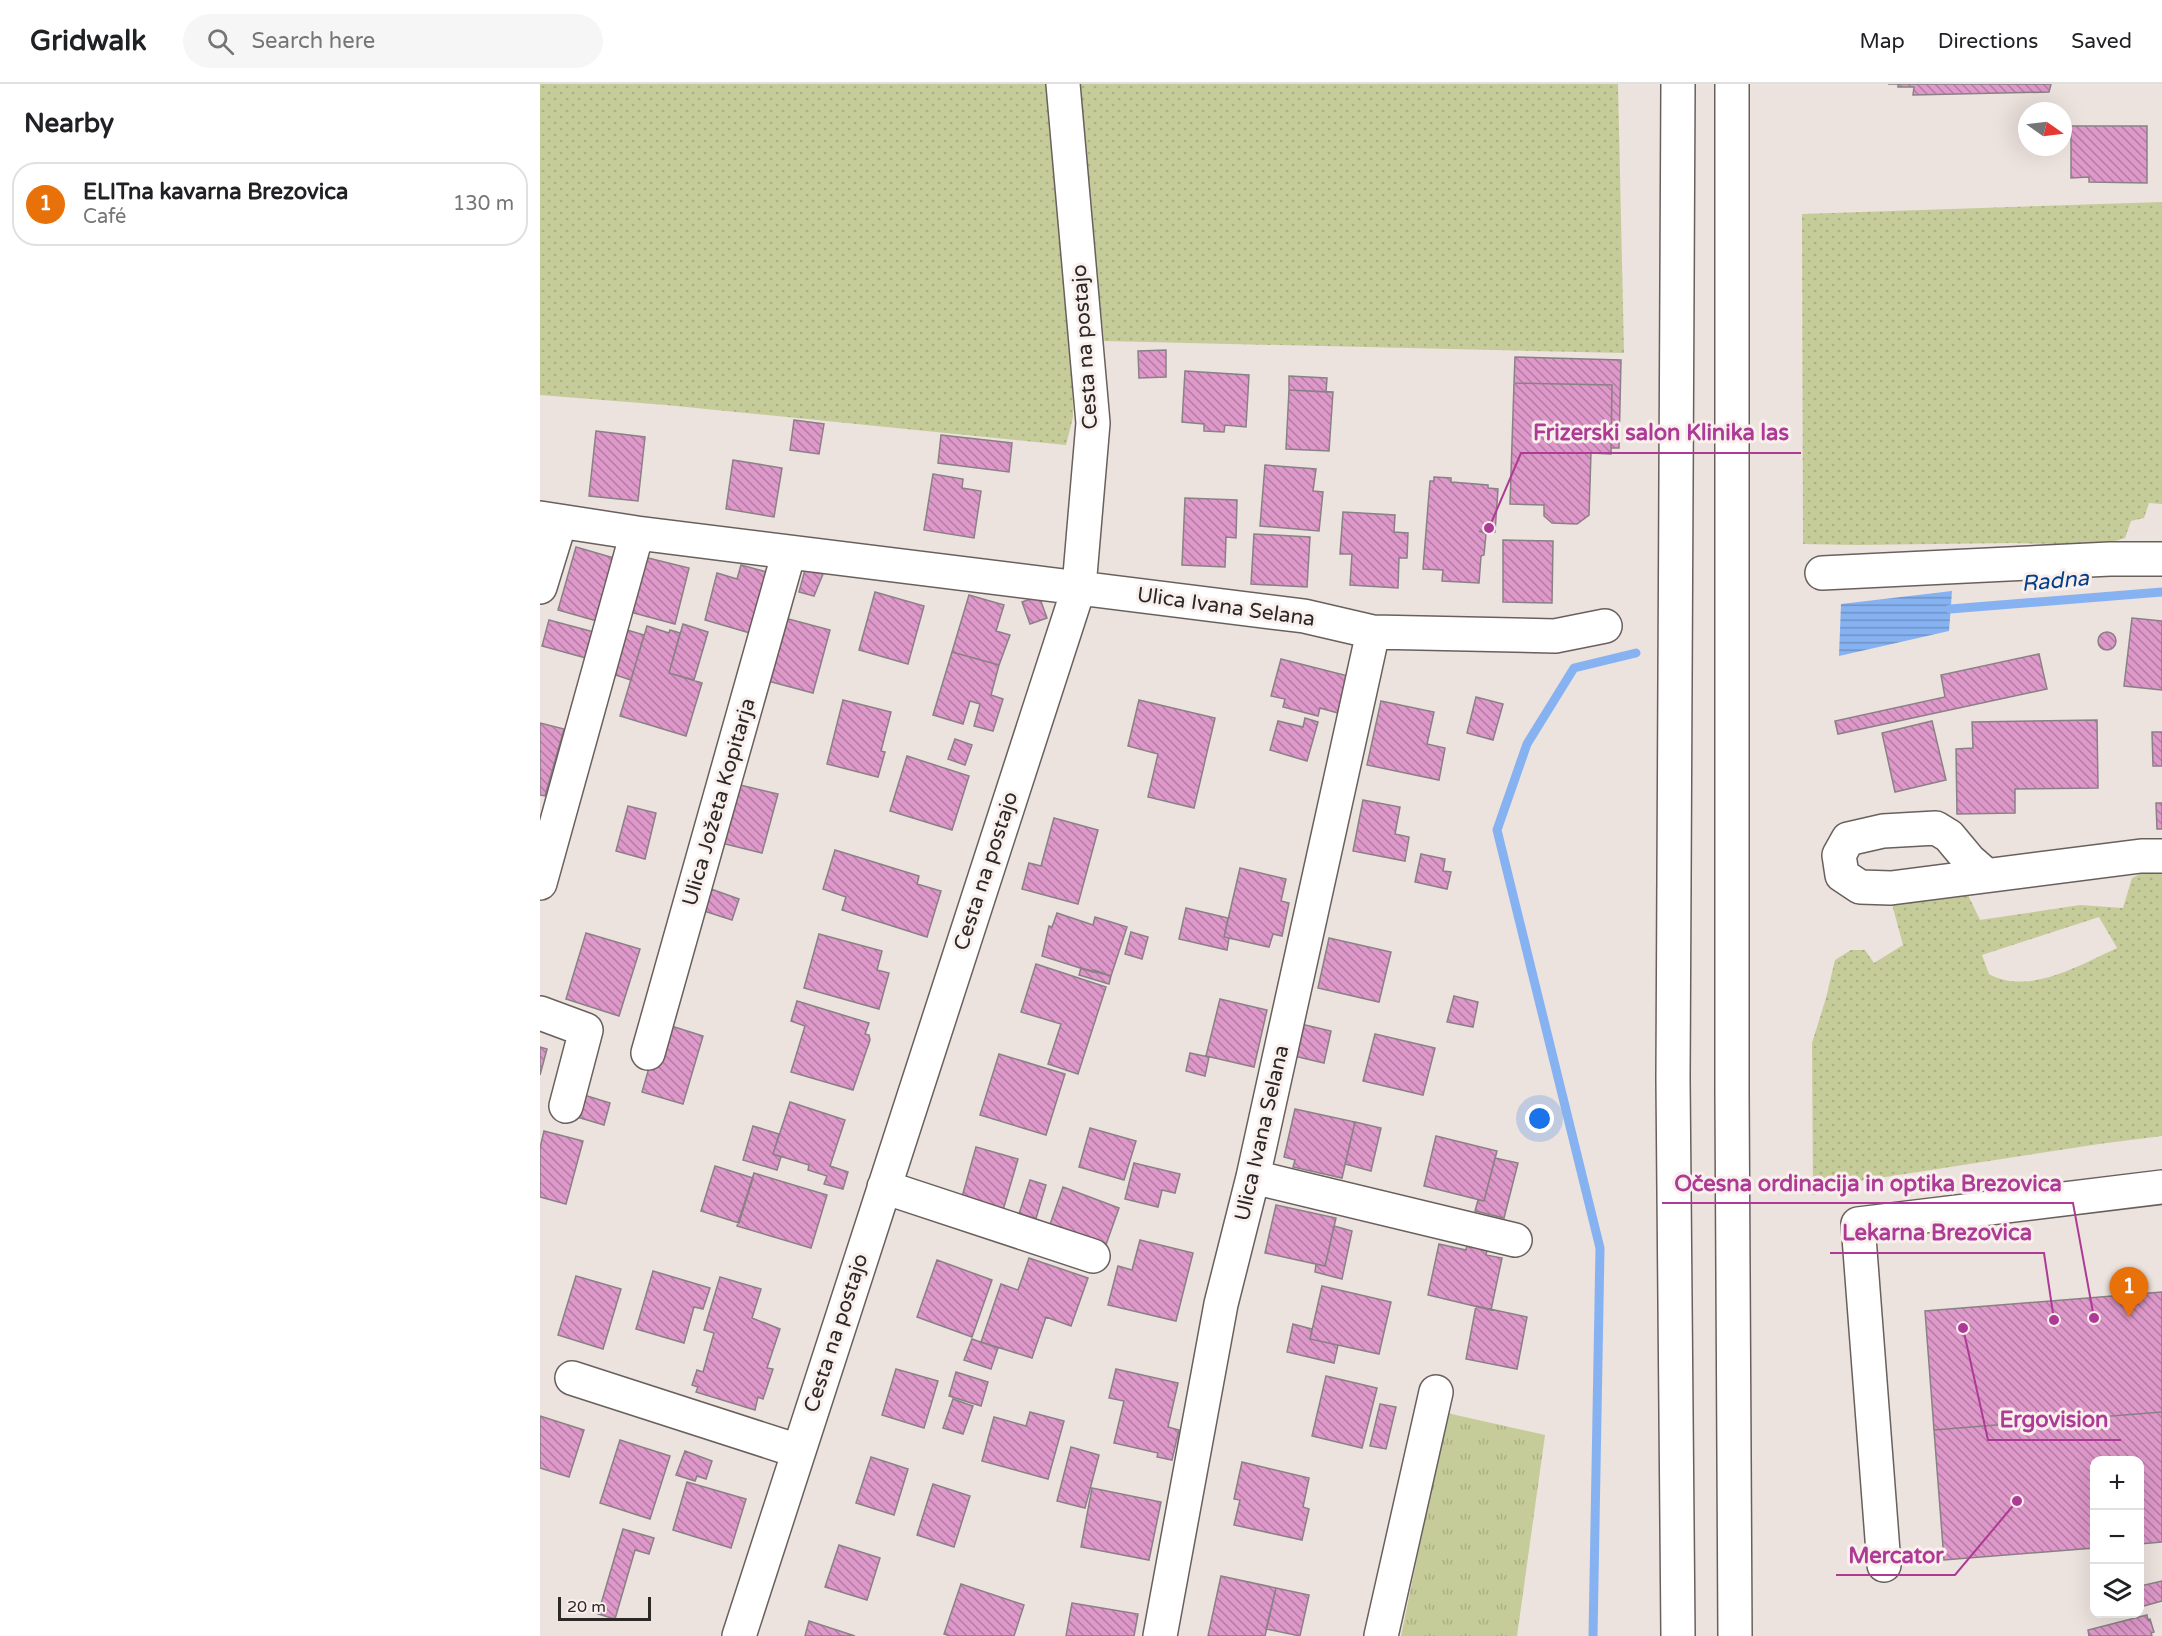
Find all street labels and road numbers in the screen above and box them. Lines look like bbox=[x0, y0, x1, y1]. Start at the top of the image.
street label: Cesta na postajo bbox=[1067, 264, 1103, 430]
street label: Ulica Ivana Selana bbox=[1135, 582, 1317, 632]
street label: Ulica Jožeta Kopitarja bbox=[677, 695, 761, 909]
street label: Cesta na postajo bbox=[949, 788, 1023, 954]
street label: Ulica Ivana Selana bbox=[1230, 1043, 1294, 1223]
street label: Cesta na postajo bbox=[799, 1250, 873, 1416]

